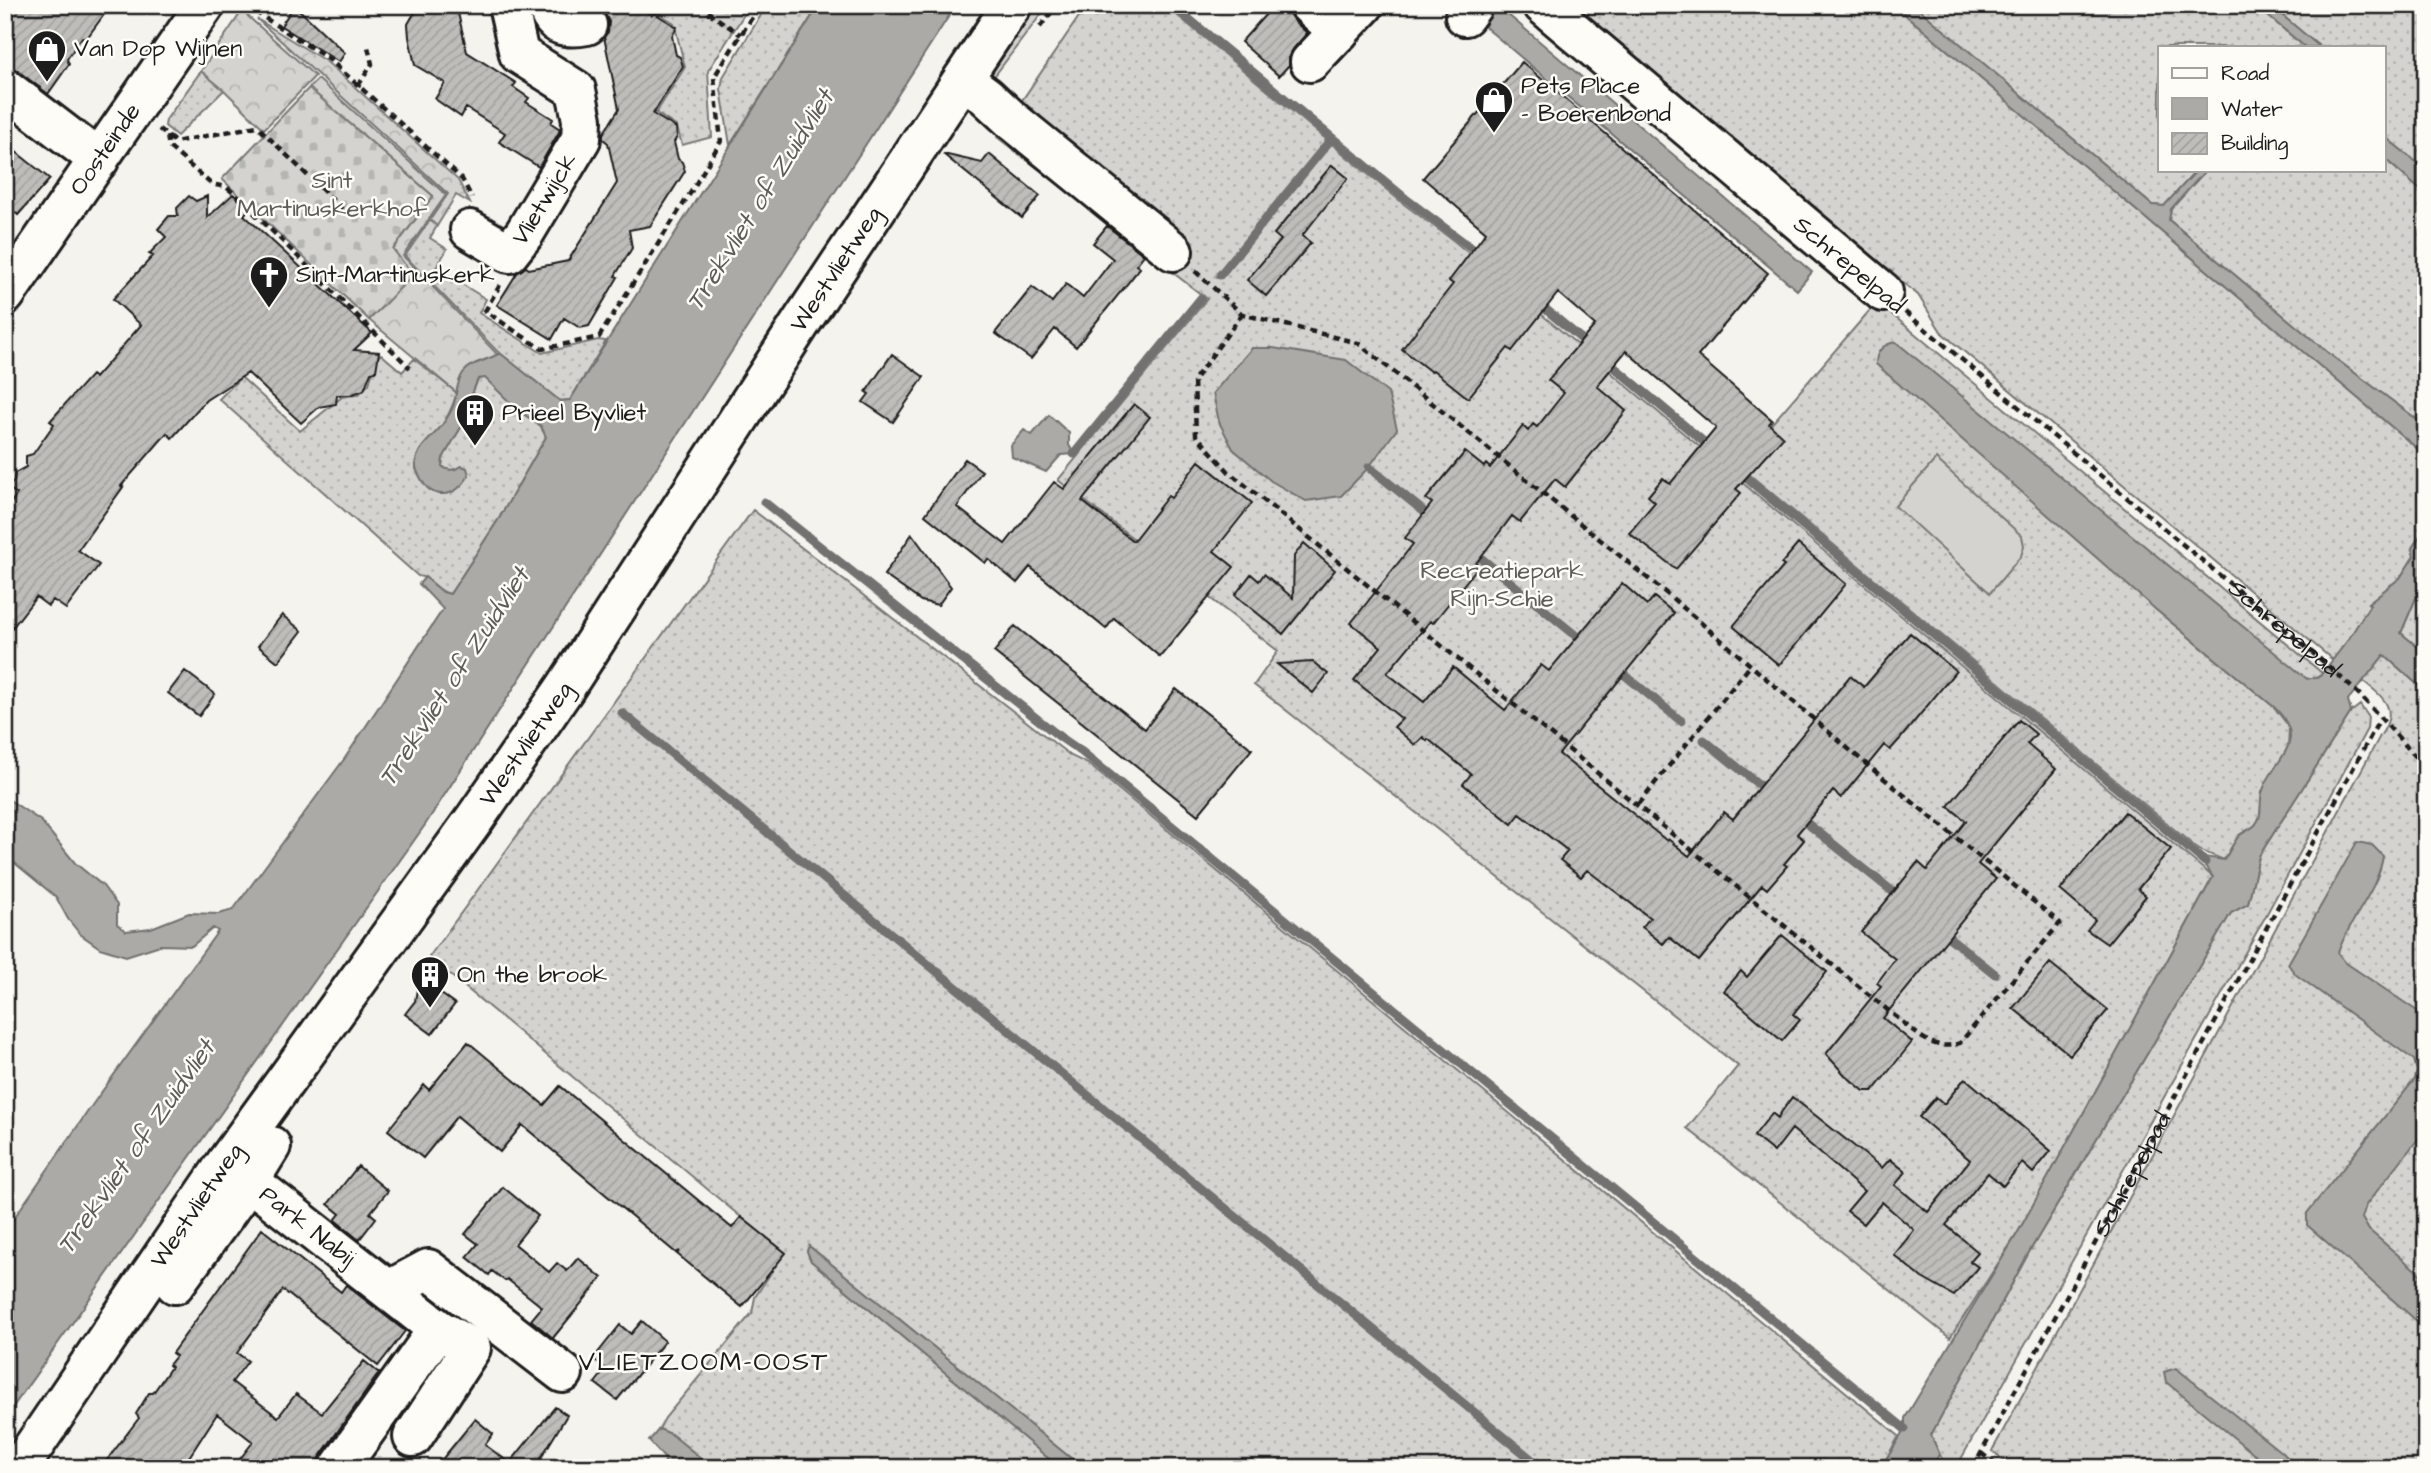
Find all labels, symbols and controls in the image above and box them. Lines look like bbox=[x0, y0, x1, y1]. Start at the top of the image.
shop icon: Van Dop Wijnen bbox=[26, 28, 68, 83]
place label: Van Dop Wijnen bbox=[74, 32, 242, 66]
legend bbox=[2158, 46, 2386, 172]
text: Road bbox=[2221, 59, 2269, 88]
place label: Pets Place - Boerenbond bbox=[1521, 69, 1671, 131]
shop icon: Pets Place - Boerenbond bbox=[1473, 79, 1515, 134]
water label: Trekvliet of Zuidvliet bbox=[677, 80, 844, 317]
text: Water bbox=[2221, 95, 2283, 124]
street label: Oosteinde bbox=[62, 96, 149, 202]
text: Building bbox=[2221, 129, 2289, 160]
street label: Vlietwijck bbox=[504, 146, 586, 253]
park label: Sint Martinuskerkhof bbox=[237, 164, 428, 226]
street label: Westvlietweg bbox=[782, 200, 891, 339]
street label: Schrepelpad bbox=[1786, 208, 1912, 322]
church icon: Sint-Martinuskerk bbox=[248, 254, 290, 309]
place label: Sint-Martinuskerk bbox=[296, 258, 495, 292]
building icon: Prieel Byvliet bbox=[454, 392, 496, 447]
place label: Prieel Byvliet bbox=[502, 396, 647, 431]
park label: Recreatiepark Rijn-Schie bbox=[1420, 554, 1584, 616]
water label: Trekvliet of Zuidvliet bbox=[370, 558, 540, 794]
street label: Schrepelpad bbox=[2221, 572, 2348, 686]
street label: Westvlietweg bbox=[471, 675, 582, 813]
building icon: On the brook bbox=[409, 954, 451, 1009]
place label: On the brook bbox=[457, 958, 608, 992]
water label: Trekvliet of Zuidvliet bbox=[48, 1030, 225, 1262]
street label: Schrepelpad bbox=[2085, 1106, 2180, 1243]
street label: Westvlietweg bbox=[142, 1136, 253, 1275]
street label: Park Nabij bbox=[252, 1178, 363, 1275]
district label: VLIETZOOM-OOST bbox=[579, 1344, 829, 1380]

